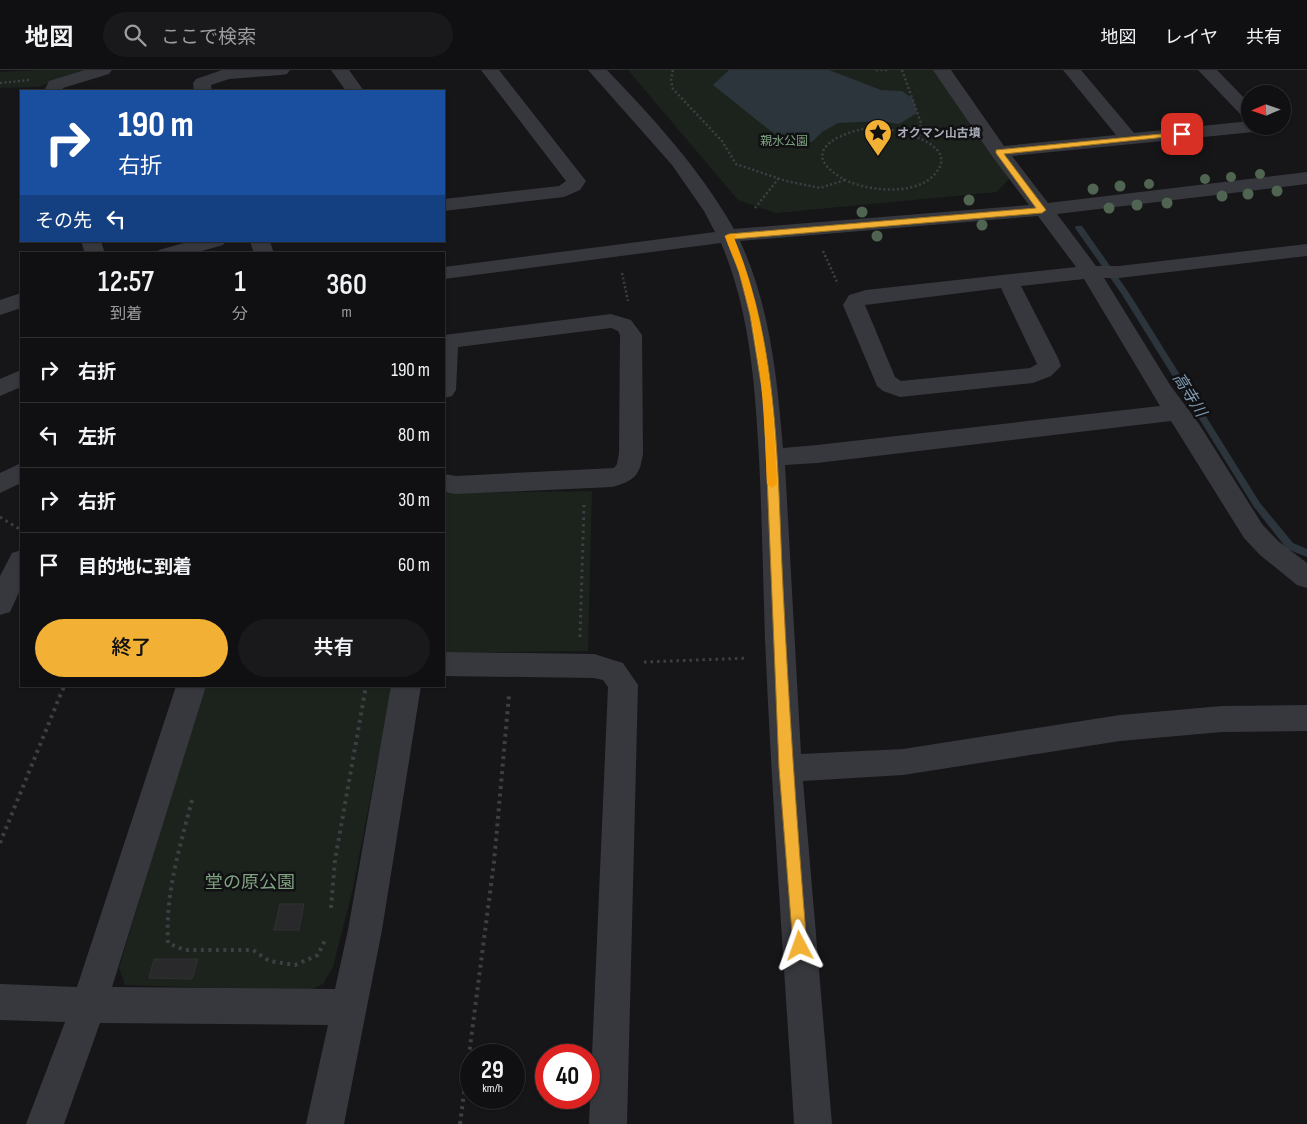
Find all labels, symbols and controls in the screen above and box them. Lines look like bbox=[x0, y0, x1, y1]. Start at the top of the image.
search box bbox=[103, 12, 453, 57]
icon: search bbox=[121, 21, 149, 49]
text: 地図 bbox=[25, 23, 73, 52]
text: ここで検索 bbox=[161, 26, 256, 49]
text: 地図 bbox=[1101, 27, 1137, 48]
text: レイヤ bbox=[1165, 27, 1218, 48]
text: 共有 bbox=[1246, 27, 1282, 48]
north arrow bbox=[1241, 85, 1291, 135]
map controls bbox=[1241, 85, 1291, 135]
text: 190 m bbox=[118, 104, 194, 147]
icon: right bbox=[35, 110, 100, 175]
pin bbox=[1161, 113, 1203, 155]
place icon: オクマン山古墳 bbox=[863, 118, 893, 157]
icon: arrive bbox=[1168, 120, 1196, 148]
place label: オクマン山古墳 bbox=[897, 126, 981, 141]
park label: 親水公園 bbox=[760, 134, 808, 149]
text: 右折 bbox=[118, 153, 162, 180]
icon: left bbox=[102, 205, 130, 233]
text: その先 bbox=[35, 210, 92, 233]
text: 12:57 bbox=[98, 264, 154, 300]
text: 1 bbox=[234, 264, 246, 300]
text: 360 bbox=[326, 267, 367, 303]
text: m bbox=[341, 303, 352, 322]
text: 到着 bbox=[110, 305, 142, 324]
text: 分 bbox=[232, 305, 248, 324]
icon: right bbox=[35, 356, 63, 384]
text: 190 m bbox=[391, 359, 430, 382]
text: 右折 bbox=[78, 361, 116, 384]
water label: 高寺川 bbox=[1168, 370, 1211, 422]
icon: left bbox=[35, 421, 63, 449]
text: 80 m bbox=[398, 424, 430, 447]
text: 左折 bbox=[78, 426, 116, 449]
icon: right bbox=[35, 486, 63, 514]
text: 30 m bbox=[398, 489, 430, 512]
text: 右折 bbox=[78, 491, 116, 514]
icon: arrive bbox=[35, 551, 63, 579]
text: 60 m bbox=[398, 554, 430, 577]
text: 目的地に到着 bbox=[78, 556, 192, 579]
button: 終了 bbox=[35, 619, 228, 677]
button: 共有 bbox=[238, 619, 430, 677]
park label: 堂の原公園 bbox=[205, 872, 295, 893]
position arrow bbox=[773, 919, 825, 971]
speed limit sign: 40 bbox=[535, 1044, 600, 1109]
text: 29 bbox=[481, 1055, 504, 1086]
text: km/h bbox=[482, 1081, 503, 1096]

